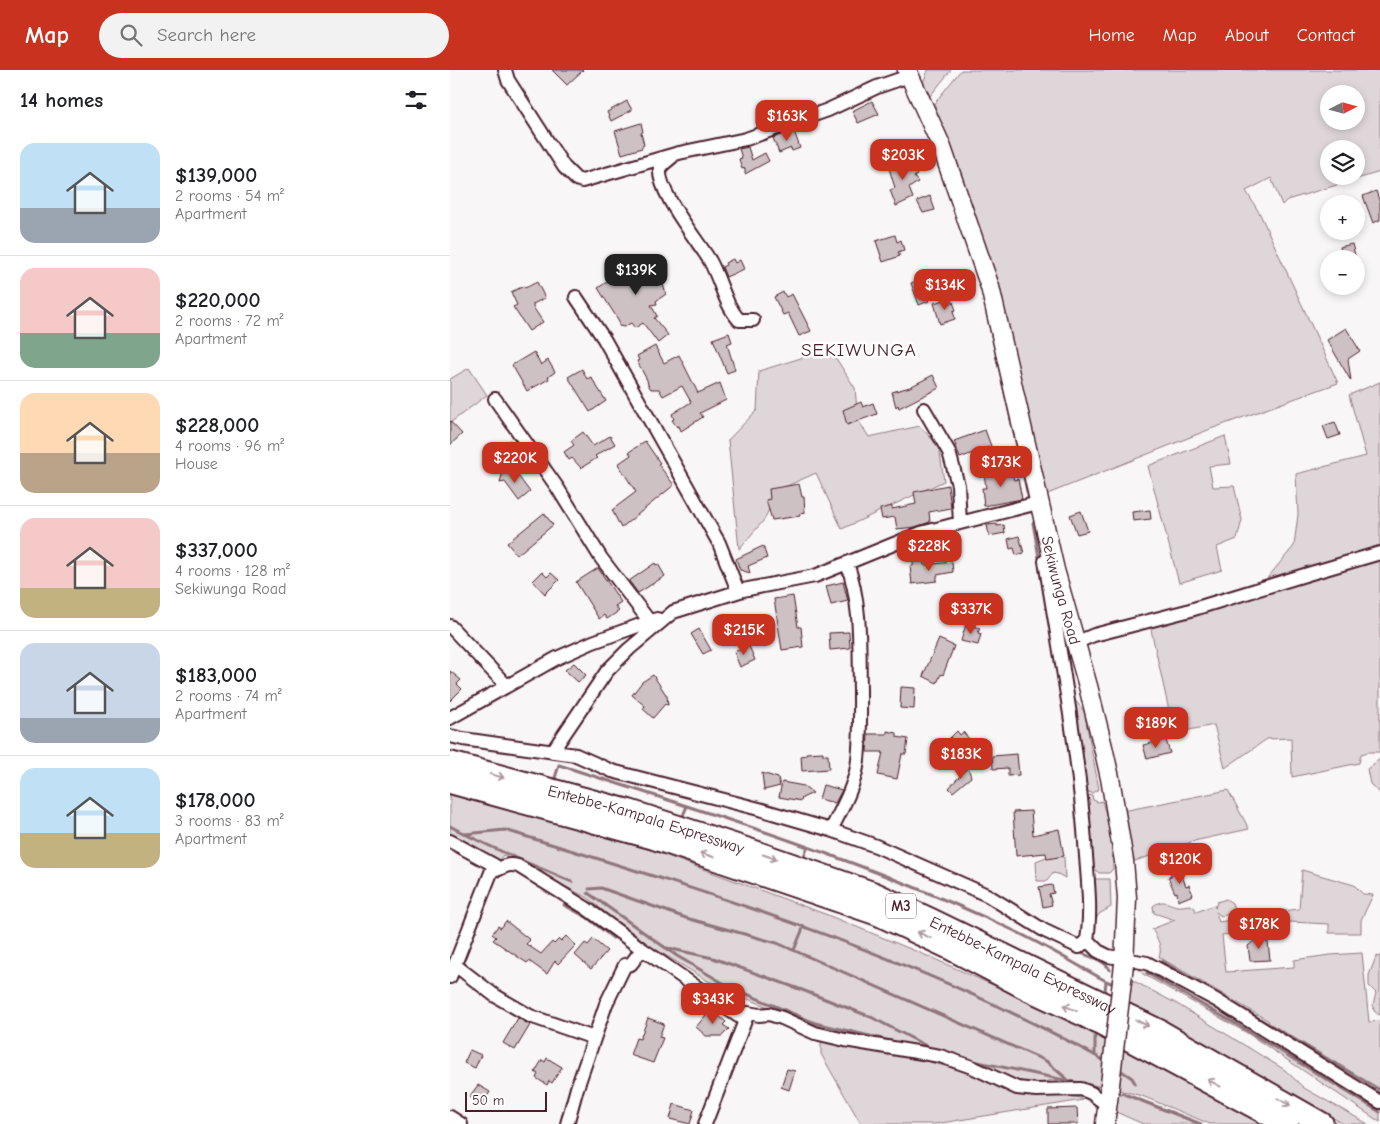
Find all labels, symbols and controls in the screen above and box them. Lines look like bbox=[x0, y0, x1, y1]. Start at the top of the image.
search box bbox=[99, 13, 449, 58]
text: Map bbox=[25, 21, 69, 49]
icon: search bbox=[117, 21, 145, 49]
text: Search here bbox=[157, 24, 256, 46]
text: Home bbox=[1088, 25, 1135, 46]
text: Map bbox=[1163, 25, 1197, 46]
text: About bbox=[1225, 25, 1269, 46]
text: Contact bbox=[1297, 25, 1355, 46]
north arrow bbox=[1320, 85, 1365, 130]
map controls bbox=[1320, 85, 1365, 295]
icon: filters bbox=[402, 86, 430, 114]
text: 14 homes bbox=[20, 88, 103, 112]
pin: $163K bbox=[752, 100, 822, 142]
text: $163K bbox=[766, 107, 808, 125]
pin: $203K bbox=[868, 138, 938, 181]
button: layers bbox=[1320, 140, 1365, 185]
text: $203K bbox=[881, 146, 925, 164]
icon: home bbox=[60, 163, 120, 223]
text: $139,000 bbox=[175, 163, 257, 187]
text: 2 rooms · 54 m² bbox=[175, 187, 284, 205]
button: + bbox=[1320, 195, 1365, 240]
text: Apartment bbox=[175, 205, 247, 223]
button: − bbox=[1320, 250, 1365, 295]
pin: $139K bbox=[601, 254, 671, 296]
text: $139K bbox=[615, 261, 657, 279]
pin: $134K bbox=[910, 268, 980, 311]
text: $134K bbox=[925, 276, 965, 294]
icon: home bbox=[60, 288, 120, 348]
text: $220,000 bbox=[175, 288, 261, 312]
text: 2 rooms · 72 m² bbox=[175, 312, 284, 330]
text: Apartment bbox=[175, 330, 247, 348]
district label: SEKIWUNGA bbox=[801, 339, 917, 361]
icon: home bbox=[60, 413, 120, 473]
text: $228,000 bbox=[175, 413, 259, 437]
text: 4 rooms · 96 m² bbox=[175, 437, 284, 455]
pin: $220K bbox=[480, 442, 550, 484]
pin: $173K bbox=[966, 446, 1036, 488]
text: $220K bbox=[493, 449, 537, 467]
text: $173K bbox=[981, 453, 1021, 471]
text: House bbox=[175, 455, 218, 473]
pin: $228K bbox=[894, 530, 964, 572]
street label: Sekiwunga Road bbox=[1037, 534, 1084, 647]
text: $228K bbox=[908, 537, 950, 555]
icon: home bbox=[60, 538, 120, 598]
text: $337,000 bbox=[175, 538, 258, 562]
text: 4 rooms · 128 m² bbox=[175, 562, 290, 580]
text: Sekiwunga Road bbox=[175, 580, 286, 598]
pin: $337K bbox=[936, 592, 1006, 635]
text: $337K bbox=[950, 600, 992, 618]
pin: $215K bbox=[709, 614, 779, 656]
text: $215K bbox=[723, 621, 765, 639]
icon: home bbox=[60, 663, 120, 723]
text: $183,000 bbox=[175, 663, 257, 687]
text: 2 rooms · 74 m² bbox=[175, 687, 282, 705]
text: Apartment bbox=[175, 705, 247, 723]
pin: $189K bbox=[1121, 706, 1191, 749]
text: $189K bbox=[1135, 714, 1177, 732]
pin: $183K bbox=[926, 738, 996, 780]
text: $183K bbox=[940, 745, 982, 763]
one-way arrow bbox=[489, 771, 505, 781]
street label: Entebbe-Kampala Expressway bbox=[546, 782, 747, 858]
icon: home bbox=[60, 788, 120, 848]
text: $178,000 bbox=[175, 788, 256, 812]
text: 3 rooms · 83 m² bbox=[175, 812, 284, 830]
text: Apartment bbox=[175, 830, 247, 848]
pin: $120K bbox=[1145, 842, 1215, 885]
one-way arrow bbox=[699, 850, 715, 859]
text: $120K bbox=[1159, 850, 1201, 868]
one-way arrow bbox=[762, 853, 778, 863]
road number: M3 bbox=[886, 894, 916, 918]
pin: $178K bbox=[1224, 908, 1294, 950]
street label: Entebbe-Kampala Expressway bbox=[927, 913, 1119, 1019]
text: $178K bbox=[1239, 915, 1279, 933]
one-way arrow bbox=[917, 930, 932, 940]
pin: $343K bbox=[678, 982, 748, 1025]
text: $343K bbox=[692, 990, 734, 1008]
one-way arrow bbox=[1063, 1003, 1078, 1013]
one-way arrow bbox=[1134, 1019, 1149, 1028]
one-way arrow bbox=[1207, 1078, 1221, 1088]
scale bar bbox=[465, 1089, 548, 1112]
text: 50 m bbox=[472, 1092, 504, 1109]
one-way arrow bbox=[1276, 1098, 1290, 1108]

